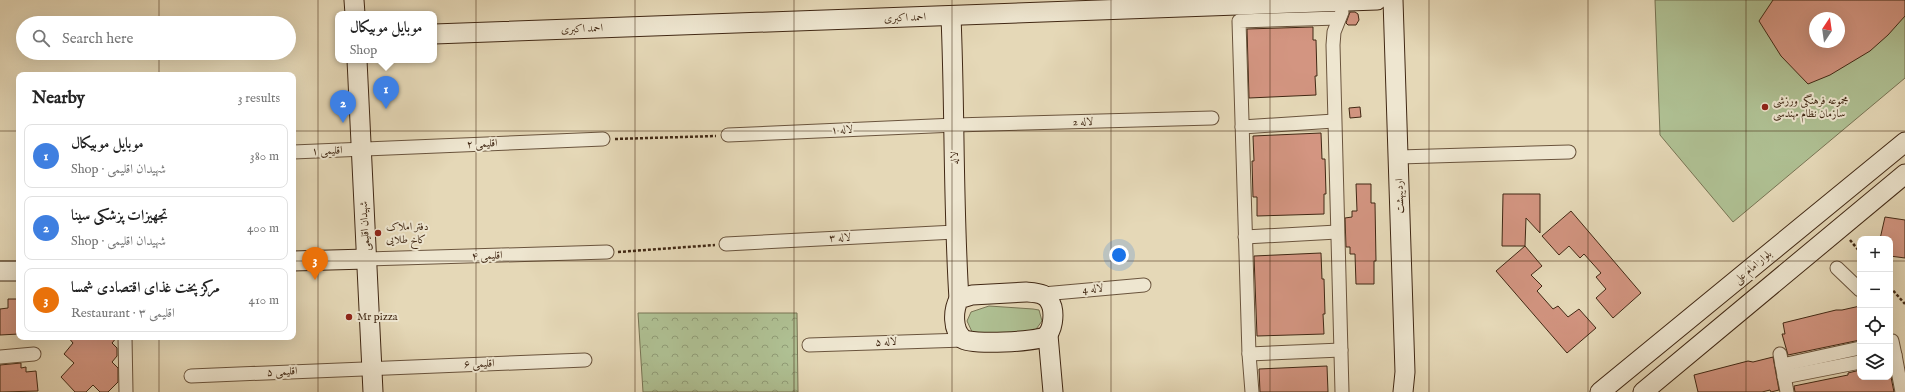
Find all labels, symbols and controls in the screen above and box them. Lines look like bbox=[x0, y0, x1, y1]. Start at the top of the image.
street label: احمد اکبری bbox=[884, 10, 926, 26]
popup bbox=[335, 11, 437, 63]
north arrow bbox=[1809, 12, 1845, 48]
search box bbox=[16, 16, 296, 60]
text: موبایل موبیکال bbox=[350, 18, 422, 37]
street label: احمد اکبری bbox=[561, 21, 603, 37]
icon: search bbox=[30, 27, 52, 49]
text: Search here bbox=[62, 29, 133, 48]
text: Shop bbox=[350, 42, 377, 59]
pin: 1 bbox=[373, 76, 399, 109]
text: Nearby bbox=[32, 88, 85, 109]
text: 3 results bbox=[238, 90, 280, 107]
pin: 2 bbox=[330, 90, 356, 123]
place label: مجموعه فرهنگی ورزشی سازمان نظام مهندسی bbox=[1773, 93, 1849, 123]
marker: مجموعه فرهنگی ورزشی سازمان نظام مهندسی bbox=[1760, 102, 1770, 112]
street label: لاله 2 bbox=[1072, 115, 1094, 129]
street label: لاله ۱ bbox=[831, 122, 853, 138]
text: موبایل موبیکال bbox=[71, 134, 144, 153]
street label: اقلیمی ۲ bbox=[466, 136, 498, 153]
street label: اقلیمی ۱ bbox=[311, 143, 343, 160]
text: 1 bbox=[44, 148, 48, 165]
text: 380 m bbox=[250, 148, 279, 165]
street label: لاله bbox=[948, 151, 962, 165]
text: Shop · شهیدان اقلیمی bbox=[71, 161, 166, 178]
street label: اردیبهشت bbox=[1392, 178, 1408, 214]
street label: شهیدان اقلیمی bbox=[357, 201, 374, 251]
text: تجهیزات پزشکی سینا bbox=[71, 206, 168, 225]
text: 2 bbox=[43, 220, 49, 237]
text: 400 m bbox=[247, 220, 279, 237]
place label: دفتر املاک کاخ طلایی bbox=[386, 220, 429, 250]
marker: دفتر املاک کاخ طلایی bbox=[373, 228, 383, 238]
street label: لاله ۳ bbox=[829, 230, 851, 246]
text: Shop · شهیدان اقلیمی bbox=[71, 233, 166, 250]
map controls bbox=[1857, 236, 1893, 380]
button: + bbox=[1857, 236, 1893, 272]
your location bbox=[1109, 245, 1129, 265]
pin: 3 bbox=[302, 247, 328, 280]
street label: بلوار امام علی bbox=[1731, 247, 1776, 289]
street label: اقلیمی ۴ bbox=[471, 248, 503, 265]
button: − bbox=[1857, 272, 1893, 308]
text: مرکز پخت غذای اقتصادی شمسا bbox=[71, 278, 220, 297]
street label: لاله 4 bbox=[1082, 281, 1104, 297]
text: 3 bbox=[44, 292, 48, 309]
text: 410 m bbox=[249, 292, 279, 309]
text: Restaurant · اقلیمی ۳ bbox=[71, 305, 175, 322]
button: locate bbox=[1857, 308, 1893, 344]
place label: Mr pizza bbox=[357, 310, 398, 324]
marker: Mr pizza bbox=[344, 312, 354, 322]
street label: لاله ۵ bbox=[875, 335, 897, 349]
button: layers bbox=[1857, 344, 1893, 380]
street label: اقلیمی ۶ bbox=[463, 356, 495, 373]
street label: اقلیمی ۵ bbox=[266, 364, 298, 381]

